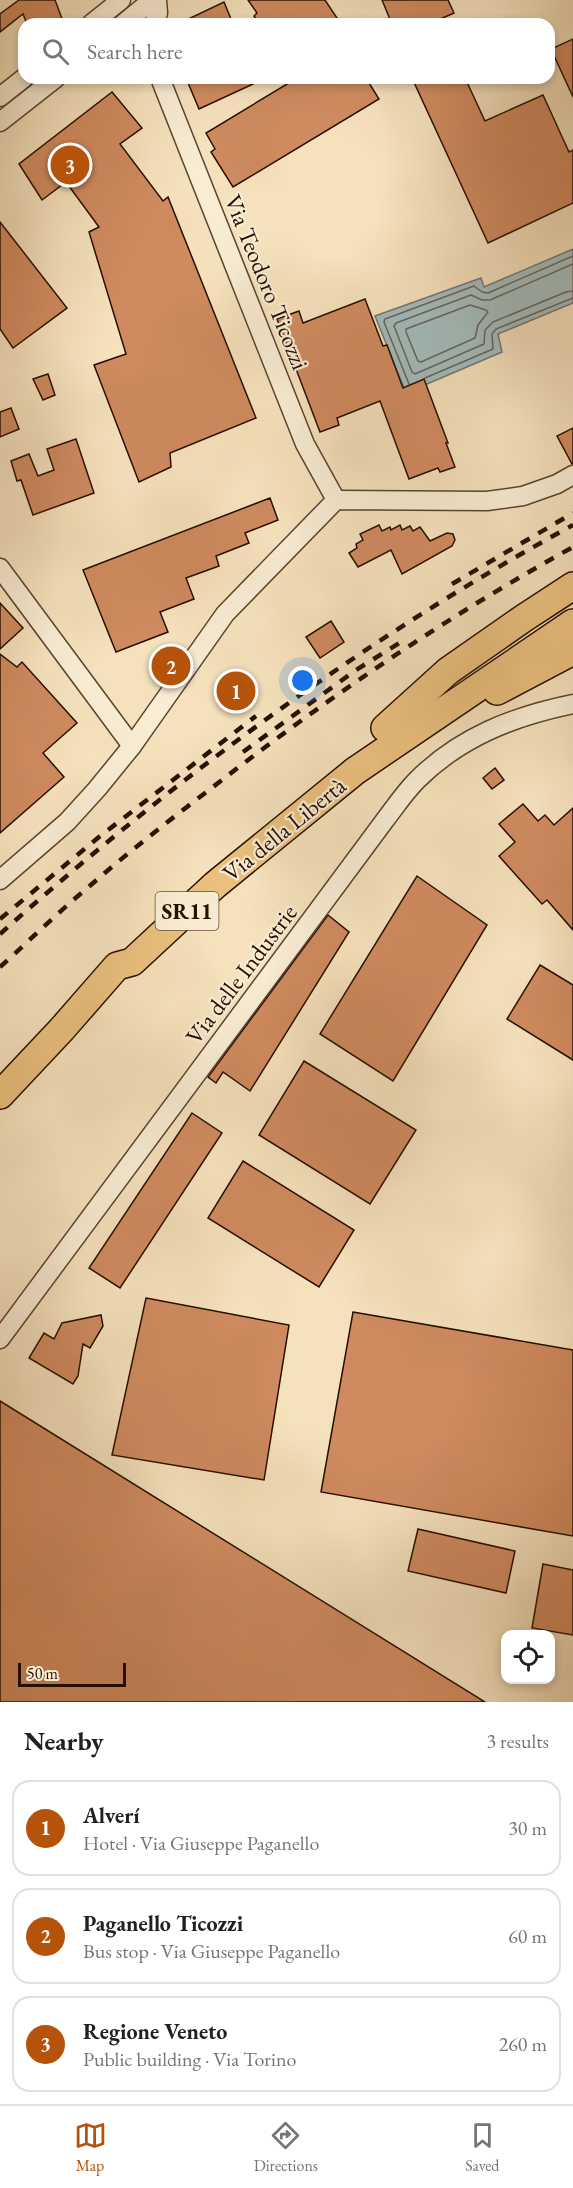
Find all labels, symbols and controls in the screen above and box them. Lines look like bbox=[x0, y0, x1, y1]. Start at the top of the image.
search box bbox=[18, 18, 555, 84]
icon: search bbox=[39, 35, 72, 68]
text: Search here bbox=[87, 37, 182, 66]
pin: 3 bbox=[50, 142, 90, 188]
street label: Via Teodoro Ticozzi bbox=[218, 190, 316, 374]
pin: 2 bbox=[152, 644, 190, 688]
your location bbox=[288, 666, 317, 695]
pin: 1 bbox=[216, 668, 256, 714]
street label: Via della Libertà bbox=[216, 769, 352, 888]
road number: SR11 bbox=[156, 892, 219, 930]
street label: Via delle Industrie bbox=[178, 898, 304, 1050]
map controls bbox=[501, 1630, 555, 1684]
button: locate bbox=[501, 1630, 555, 1684]
scale bar bbox=[18, 1660, 126, 1688]
text: 50 m bbox=[27, 1663, 58, 1684]
text: Nearby bbox=[24, 1724, 104, 1758]
text: 3 results bbox=[486, 1728, 549, 1754]
text: Alverí bbox=[83, 1801, 140, 1830]
text: 1 bbox=[40, 1815, 51, 1841]
text: 30 m bbox=[508, 1815, 547, 1841]
text: Hotel · Via Giuseppe Paganello bbox=[83, 1830, 319, 1856]
text: Paganello Ticozzi bbox=[83, 1909, 243, 1938]
text: 2 bbox=[40, 1923, 51, 1949]
text: 60 m bbox=[508, 1923, 547, 1949]
text: Bus stop · Via Giuseppe Paganello bbox=[83, 1938, 340, 1964]
text: Regione Veneto bbox=[83, 2017, 227, 2046]
text: 3 bbox=[40, 2031, 51, 2057]
text: 260 m bbox=[499, 2031, 547, 2057]
text: Public building · Via Torino bbox=[83, 2046, 296, 2072]
tab: Map bbox=[74, 2119, 107, 2176]
tab: Directions bbox=[254, 2119, 318, 2176]
tab: Saved bbox=[465, 2119, 499, 2176]

